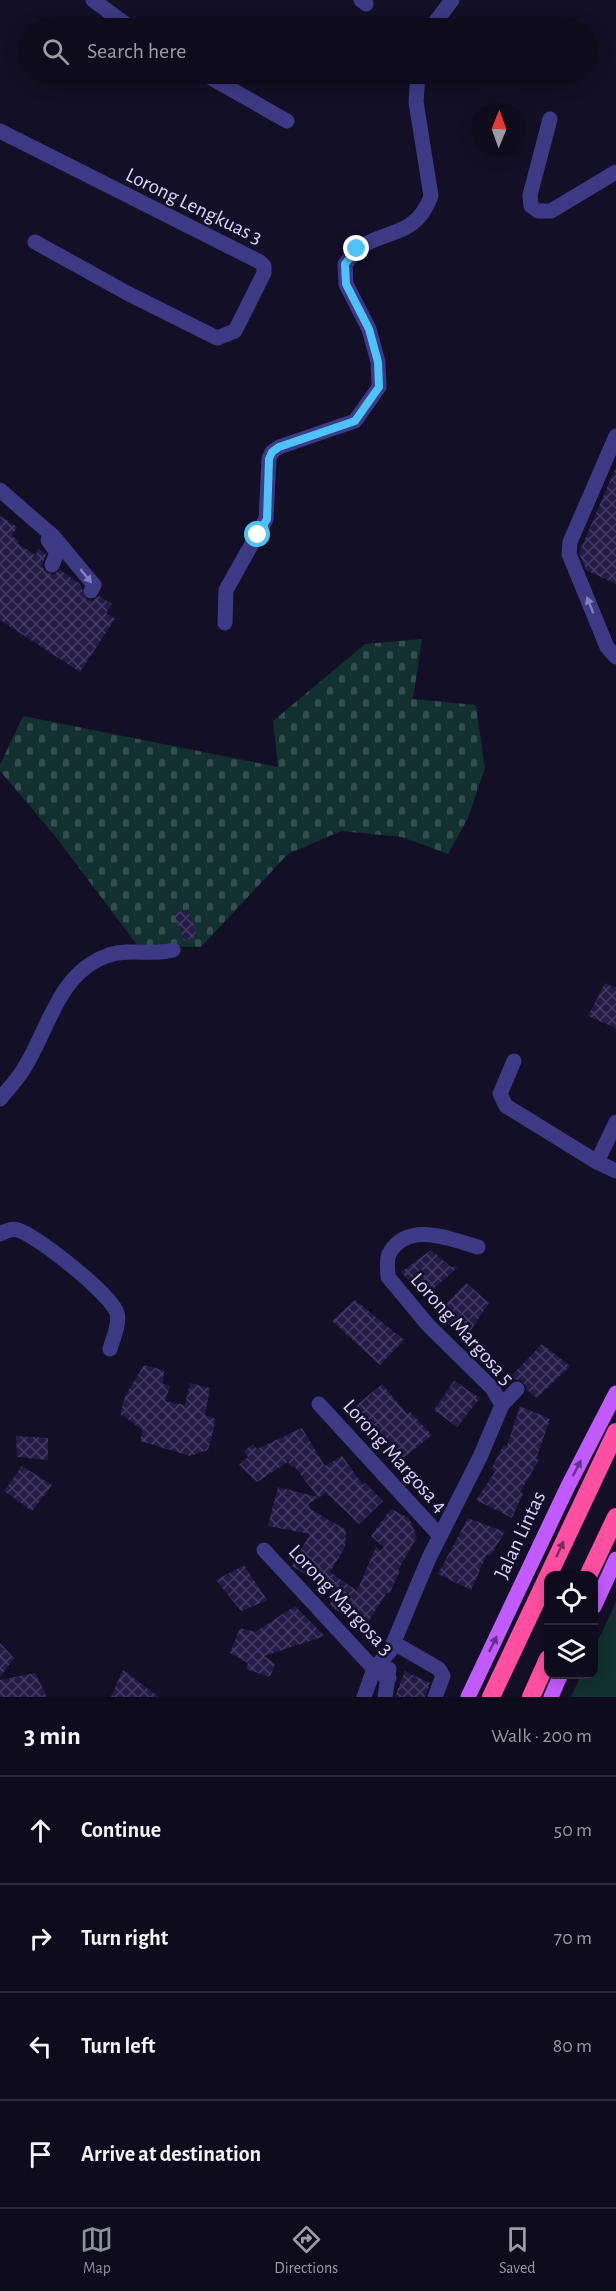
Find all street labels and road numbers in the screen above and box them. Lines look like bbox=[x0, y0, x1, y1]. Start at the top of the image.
street label: Lorong Lengkuas 3 bbox=[122, 164, 266, 248]
street label: Lorong Margosa 5 bbox=[406, 1269, 518, 1389]
street label: Lorong Margosa 4 bbox=[339, 1395, 451, 1517]
street label: Jalan Lintas bbox=[491, 1488, 549, 1582]
street label: Lorong Margosa 3 bbox=[285, 1541, 397, 1659]

